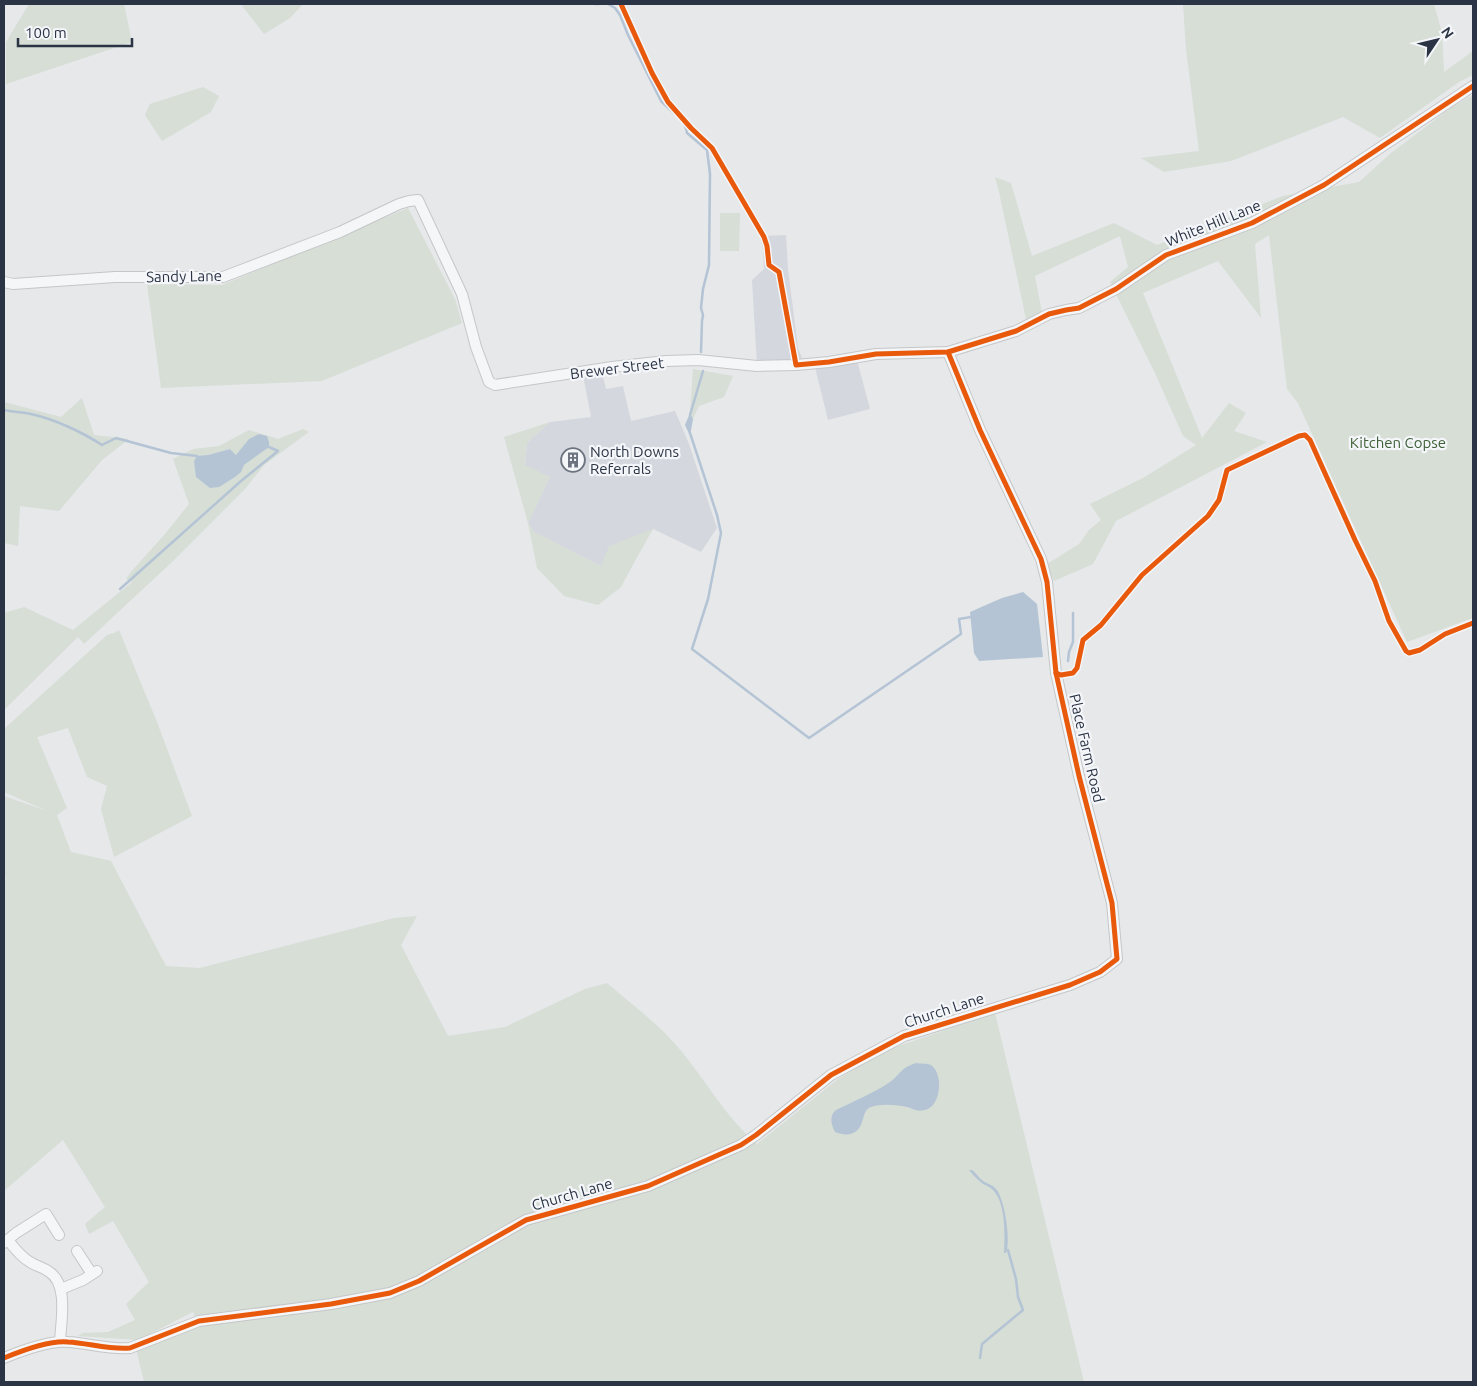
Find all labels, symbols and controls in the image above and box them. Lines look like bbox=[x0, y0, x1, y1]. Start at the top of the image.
scale bar bbox=[18, 15, 131, 47]
north arrow bbox=[1412, 15, 1462, 65]
text: 100 m bbox=[25, 24, 67, 41]
text: N bbox=[1438, 24, 1457, 41]
street label: White Hill Lane bbox=[1163, 196, 1263, 250]
street label: Sandy Lane bbox=[146, 267, 222, 285]
street label: Brewer Street bbox=[569, 354, 665, 382]
park label: Kitchen Copse bbox=[1350, 434, 1446, 451]
place label: North Downs Referrals bbox=[590, 443, 679, 477]
building icon: North Downs Referrals bbox=[560, 447, 586, 473]
street label: Place Farm Road bbox=[1066, 692, 1108, 804]
street label: Church Lane bbox=[902, 989, 986, 1031]
street label: Church Lane bbox=[530, 1174, 614, 1214]

